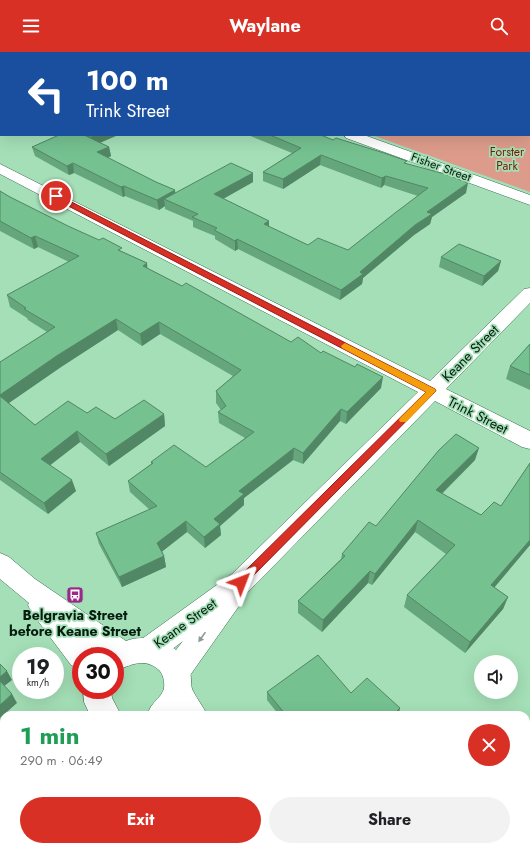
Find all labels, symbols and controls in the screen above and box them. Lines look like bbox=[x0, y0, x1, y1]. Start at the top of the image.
text: Waylane bbox=[229, 13, 301, 39]
icon: menu bbox=[20, 15, 42, 37]
icon: search bbox=[488, 15, 510, 37]
text: 100 m bbox=[86, 60, 169, 101]
icon: left bbox=[20, 68, 72, 120]
text: Trink Street bbox=[86, 98, 170, 124]
park label: Forster Park bbox=[490, 143, 525, 175]
street label: Fisher Street bbox=[408, 148, 474, 186]
pin bbox=[39, 179, 73, 213]
icon: arrive bbox=[45, 185, 67, 207]
street label: Keane Street bbox=[437, 319, 504, 386]
street label: Trink Street bbox=[445, 391, 512, 439]
position arrow bbox=[220, 561, 262, 603]
bus stop icon: Belgravia Street before Keane Street bbox=[65, 585, 85, 605]
street label: Keane Street bbox=[149, 593, 221, 653]
place label: Belgravia Street before Keane Street bbox=[9, 605, 142, 641]
one-way arrow bbox=[198, 631, 206, 642]
speed limit sign: 30 bbox=[72, 647, 124, 699]
text: 19 bbox=[26, 653, 50, 682]
map controls bbox=[474, 655, 518, 699]
button: sound bbox=[474, 655, 518, 699]
text: km/h bbox=[27, 675, 49, 690]
text: 1 min bbox=[20, 718, 80, 753]
button: close bbox=[468, 724, 510, 766]
text: 290 m · 06:49 bbox=[20, 751, 103, 770]
button: Exit bbox=[20, 797, 261, 843]
button: Share bbox=[269, 797, 510, 843]

